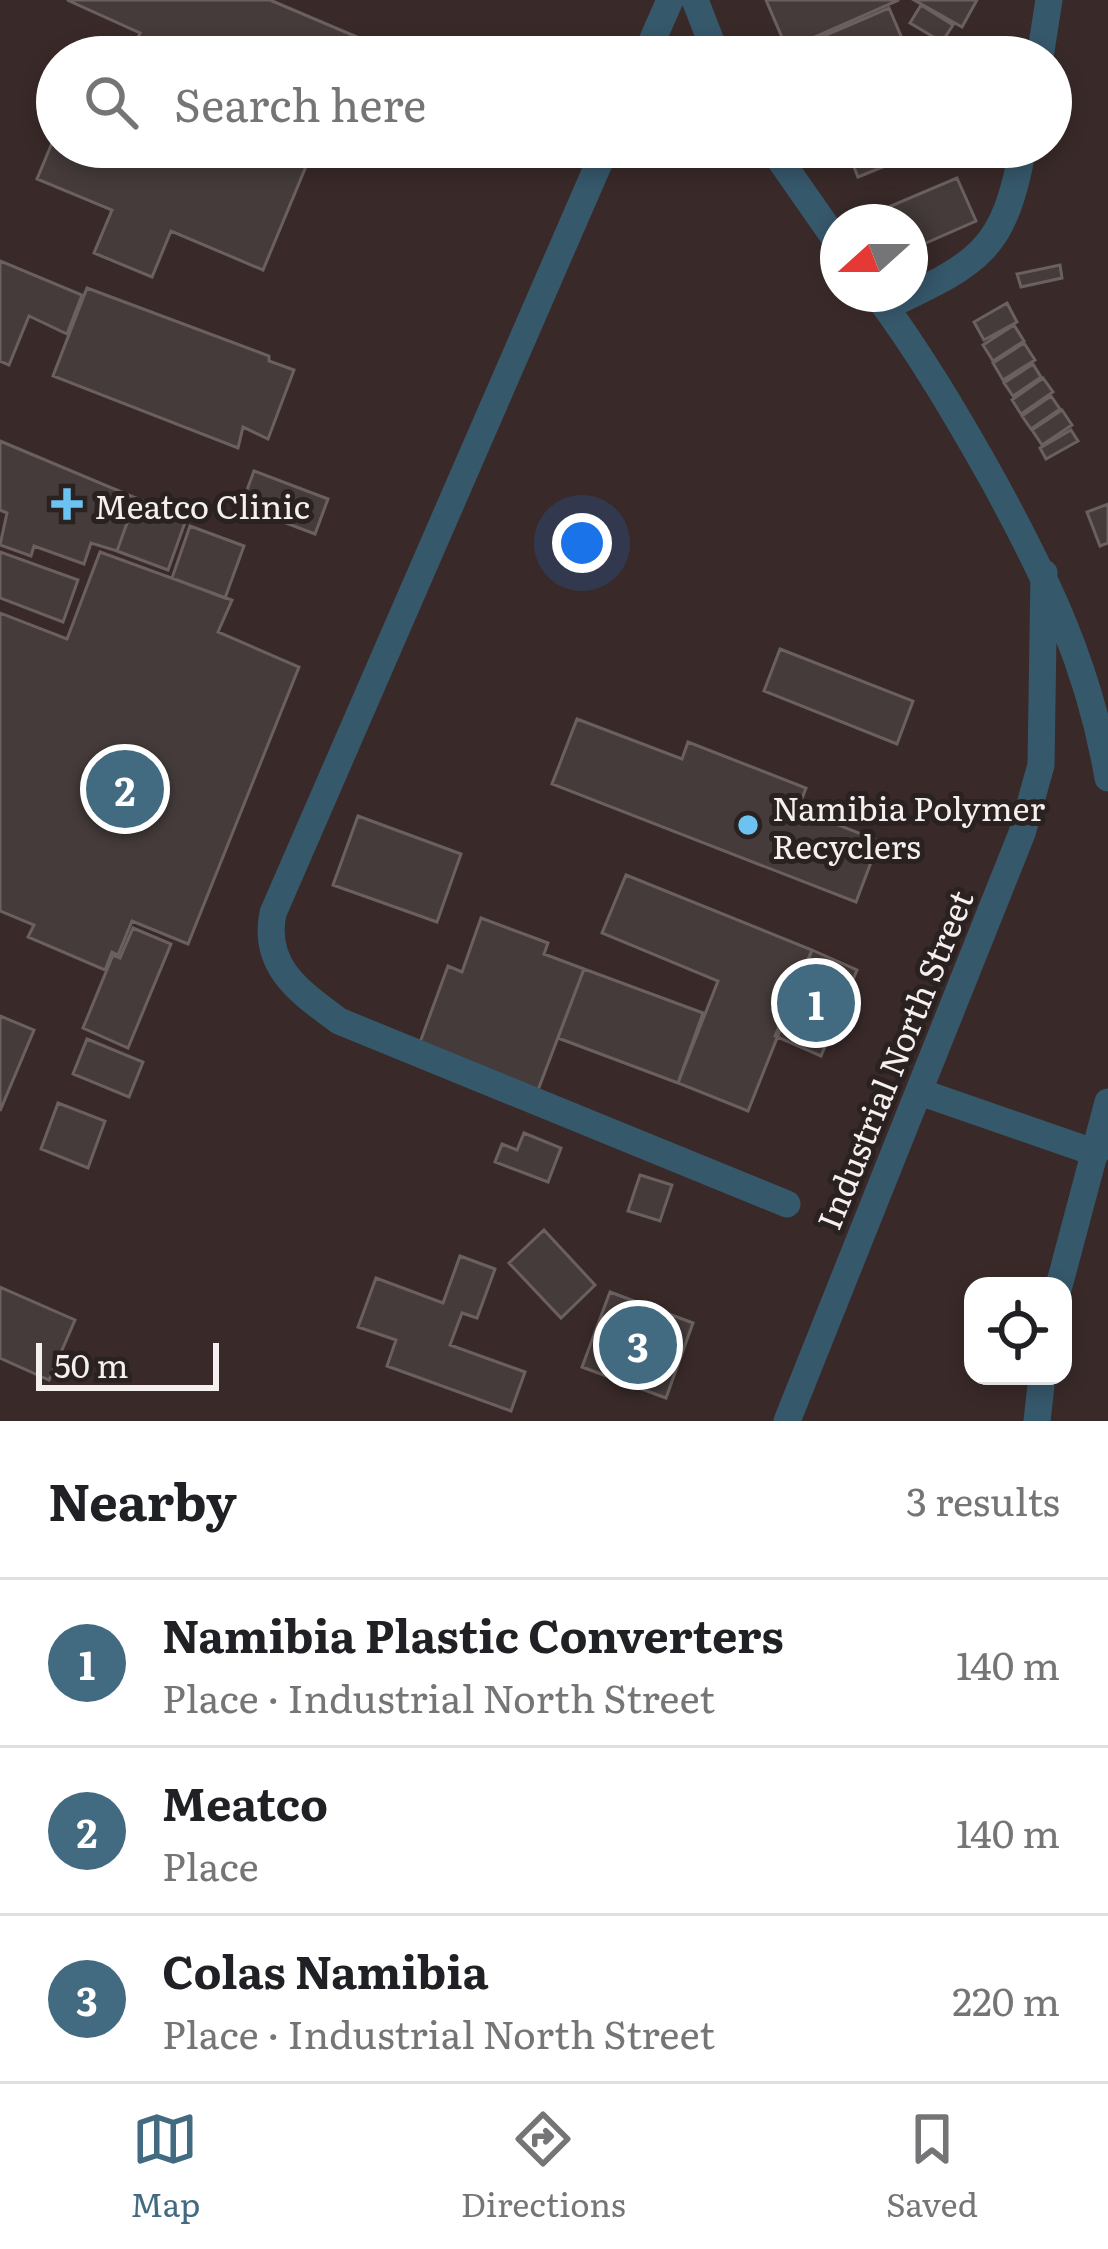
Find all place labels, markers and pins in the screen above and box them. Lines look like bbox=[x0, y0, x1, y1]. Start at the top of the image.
place label: Meatco Clinic bbox=[94, 480, 310, 529]
marker: Meatco Clinic bbox=[51, 488, 83, 520]
pin: 2 bbox=[86, 744, 164, 834]
place label: Namibia Polymer Recyclers bbox=[772, 782, 1045, 869]
marker: Namibia Polymer Recyclers bbox=[735, 812, 761, 838]
pin: 1 bbox=[777, 958, 855, 1048]
pin: 3 bbox=[599, 1300, 677, 1390]

